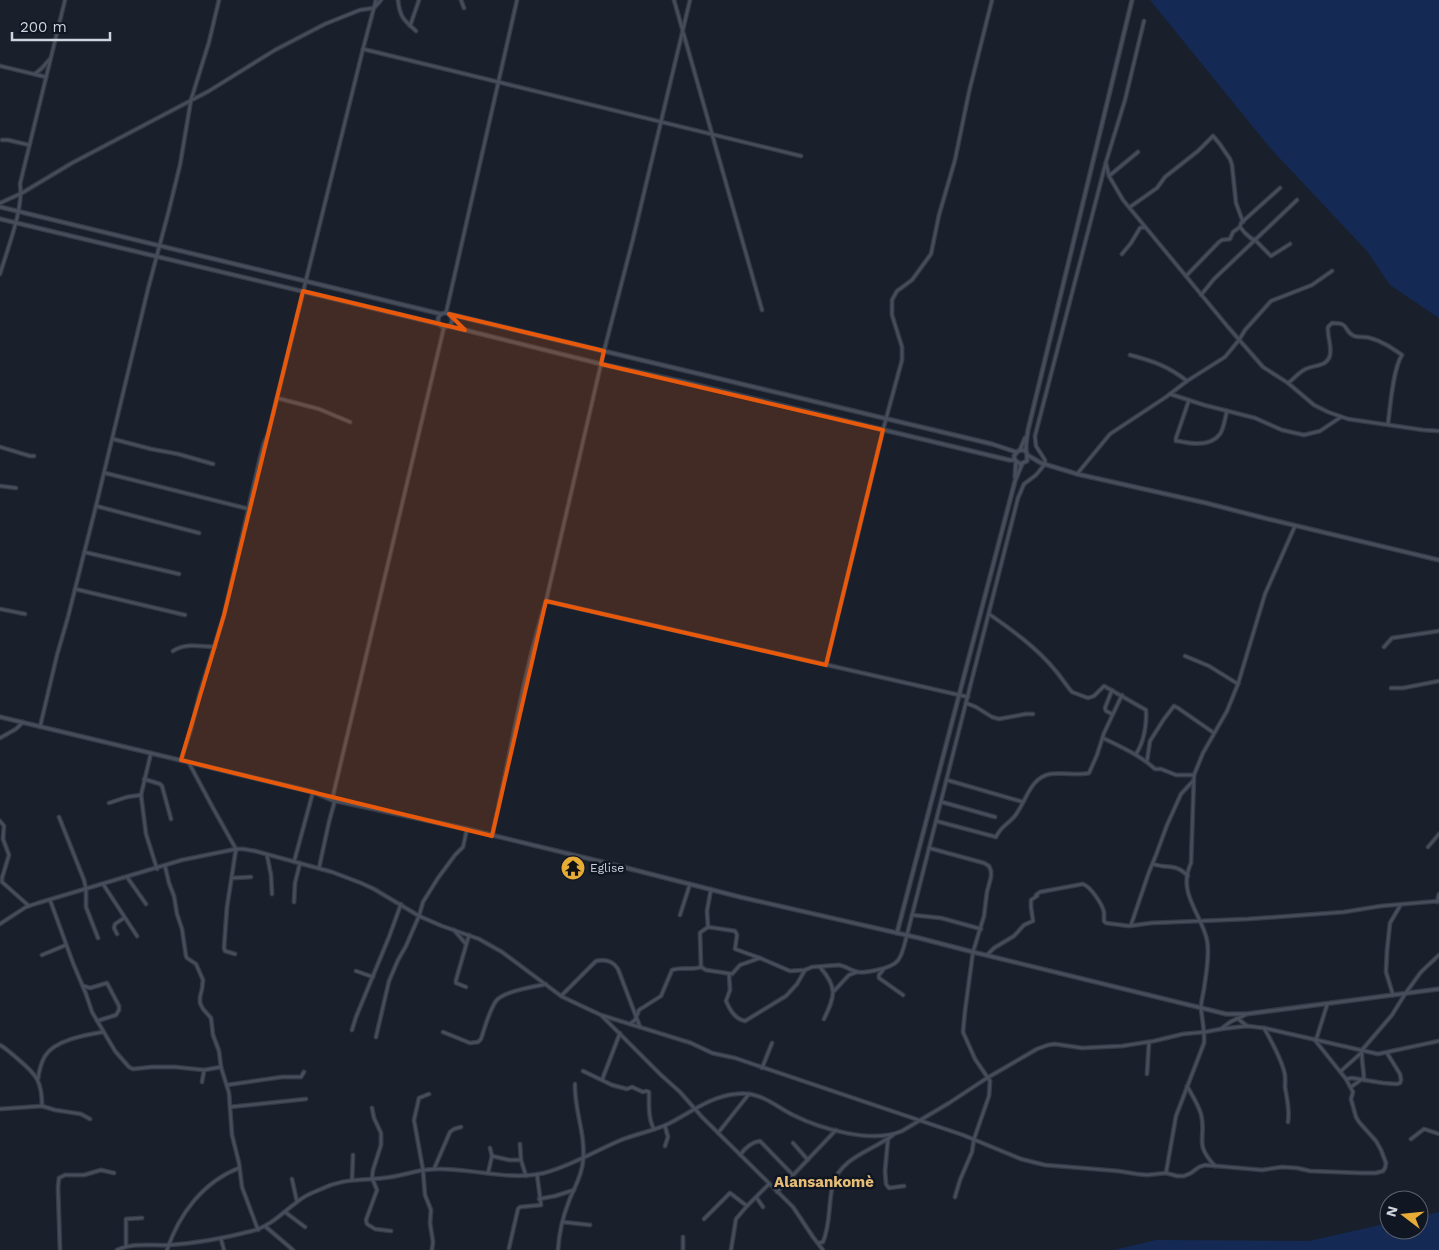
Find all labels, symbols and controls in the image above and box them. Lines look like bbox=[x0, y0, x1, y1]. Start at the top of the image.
scale bar bbox=[12, 10, 110, 42]
text: 200 m bbox=[20, 18, 67, 36]
temple icon: Eglise bbox=[560, 855, 586, 881]
place label: Eglise bbox=[590, 861, 624, 875]
district label: Alansankomè bbox=[774, 1173, 874, 1191]
north arrow bbox=[1379, 1190, 1429, 1240]
text: N bbox=[1382, 1204, 1401, 1219]

